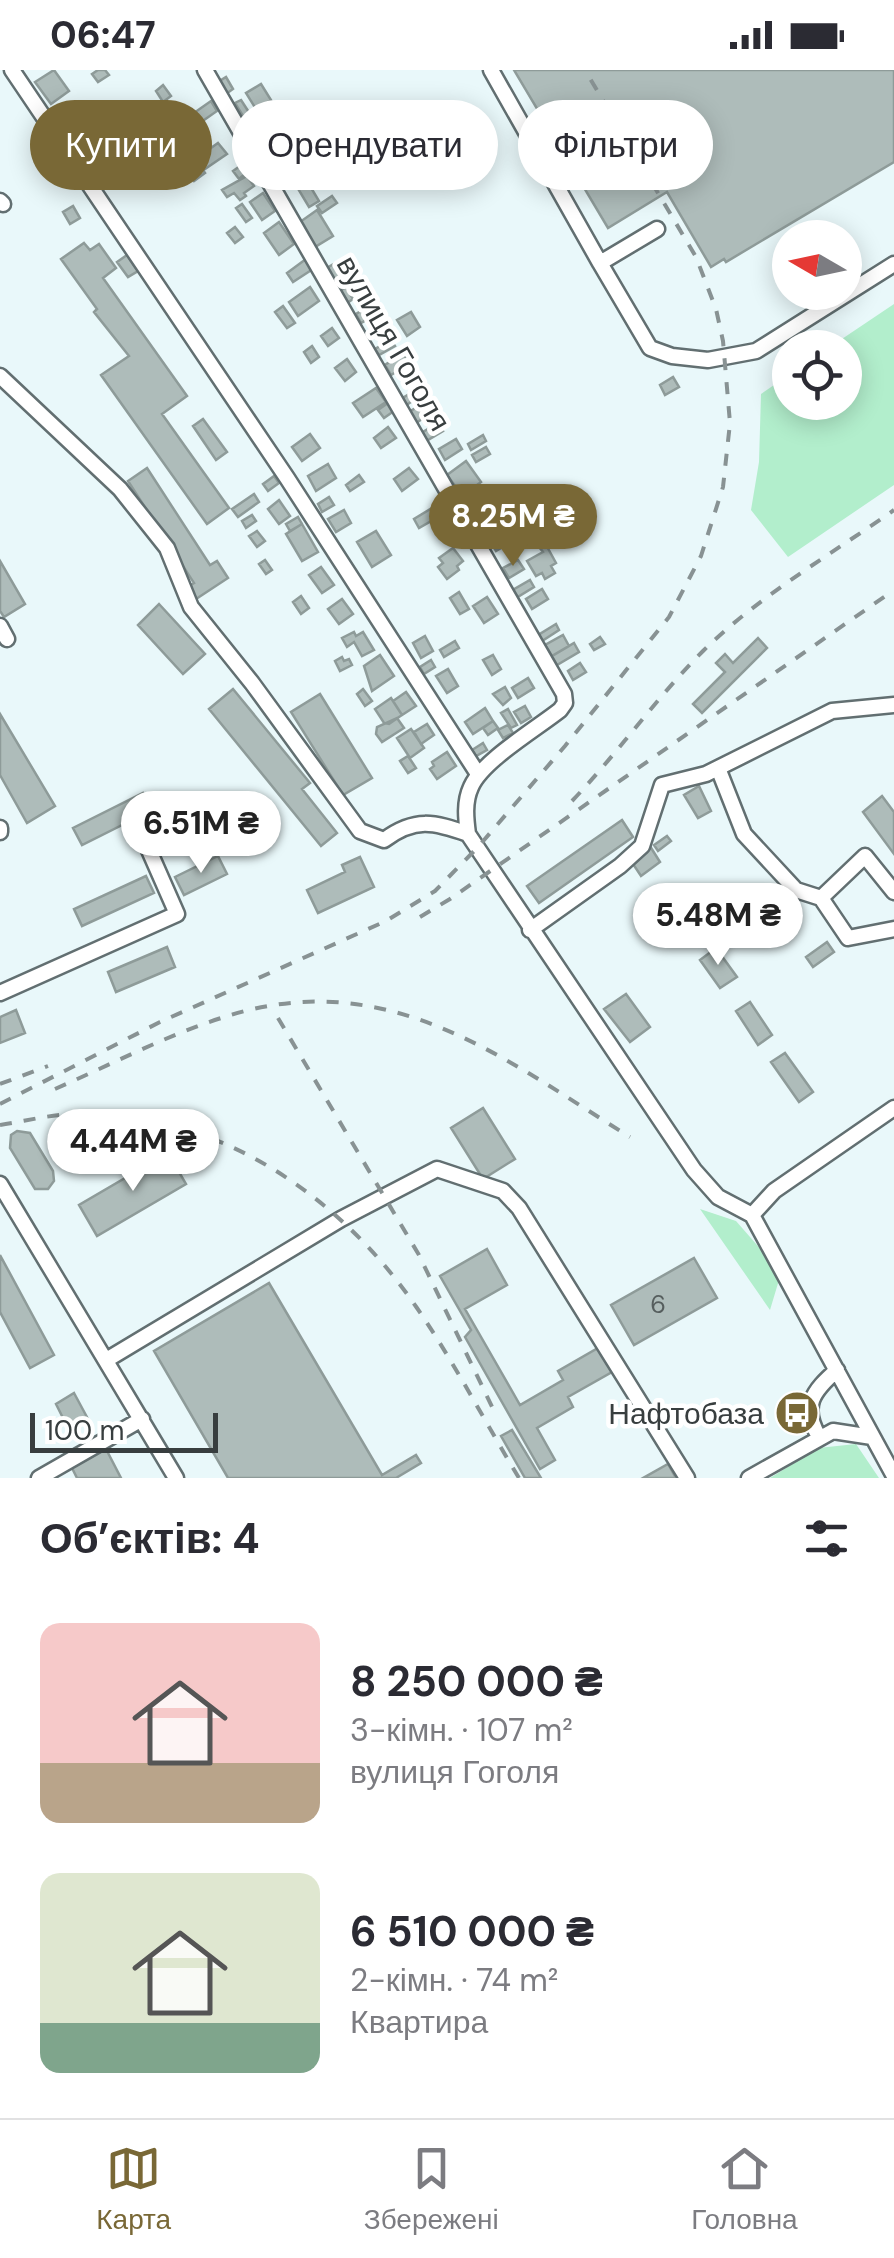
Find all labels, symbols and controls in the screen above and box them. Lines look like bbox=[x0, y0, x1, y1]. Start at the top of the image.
text: 06:47 bbox=[50, 10, 156, 60]
chip: Купити bbox=[30, 100, 212, 190]
chip: Орендувати bbox=[232, 100, 498, 190]
chip: Фільтри bbox=[518, 100, 713, 190]
north arrow bbox=[772, 220, 862, 310]
map controls bbox=[772, 220, 862, 420]
street label: вулиця Гоголя bbox=[328, 248, 460, 438]
button: locate bbox=[772, 330, 862, 420]
pin: 8.25M ₴ bbox=[421, 484, 605, 569]
text: 8.25M ₴ bbox=[451, 495, 575, 537]
pin: 6.51M ₴ bbox=[109, 791, 293, 876]
text: 6.51M ₴ bbox=[143, 802, 259, 844]
pin: 5.48M ₴ bbox=[626, 883, 810, 968]
text: 5.48M ₴ bbox=[655, 894, 781, 936]
pin: 4.44M ₴ bbox=[41, 1109, 225, 1194]
text: 4.44M ₴ bbox=[69, 1120, 197, 1162]
house number: 6 bbox=[650, 1288, 666, 1321]
bus stop icon: Нафтобаза bbox=[774, 1390, 820, 1436]
place label: Нафтобаза bbox=[608, 1394, 764, 1433]
scale bar bbox=[30, 1408, 218, 1452]
text: 100 m bbox=[45, 1412, 124, 1449]
text: Об’єктів: 4 bbox=[40, 1511, 259, 1566]
icon: filters bbox=[799, 1511, 854, 1566]
text: 8 250 000 ₴ bbox=[350, 1654, 603, 1709]
icon: home bbox=[120, 1663, 240, 1783]
text: 3-кімн. · 107 m² bbox=[350, 1709, 573, 1751]
text: вулиця Гоголя bbox=[350, 1751, 559, 1793]
text: 6 510 000 ₴ bbox=[350, 1904, 594, 1959]
icon: home bbox=[120, 1913, 240, 2033]
text: 2-кімн. · 74 m² bbox=[350, 1959, 558, 2001]
text: Квартира bbox=[350, 2001, 488, 2043]
tab: Карта bbox=[96, 2141, 171, 2238]
tab: Збережені bbox=[364, 2141, 499, 2238]
tab: Головна bbox=[691, 2141, 798, 2238]

